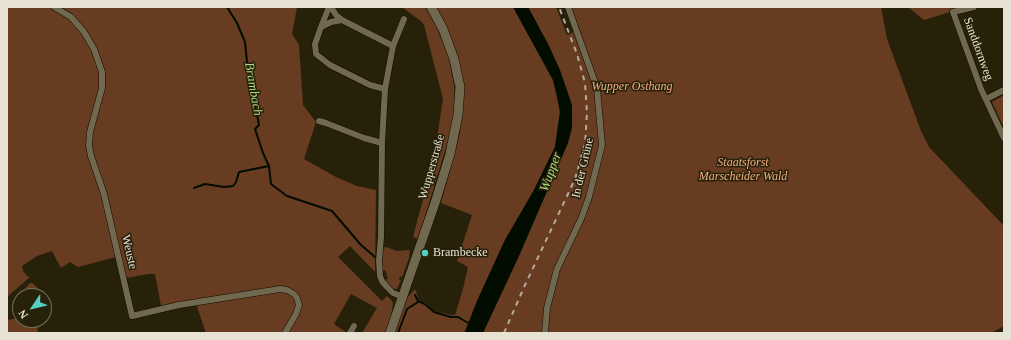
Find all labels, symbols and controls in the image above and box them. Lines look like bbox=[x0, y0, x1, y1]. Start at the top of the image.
street label: Sanddornweg bbox=[960, 16, 996, 82]
water label: Brambach bbox=[241, 61, 265, 117]
park label: Wupper Osthang bbox=[592, 80, 672, 94]
street label: Wupperstraße bbox=[416, 133, 448, 201]
street label: In der Grüne bbox=[569, 137, 597, 199]
water label: Wupper bbox=[537, 150, 565, 194]
park label: Staatsforst Marscheider Wald bbox=[699, 156, 787, 184]
street label: Weuste bbox=[118, 233, 140, 271]
place label: Brambecke bbox=[433, 246, 488, 260]
marker: Brambecke bbox=[420, 248, 430, 258]
north arrow bbox=[12, 288, 52, 328]
text: N bbox=[16, 308, 30, 321]

